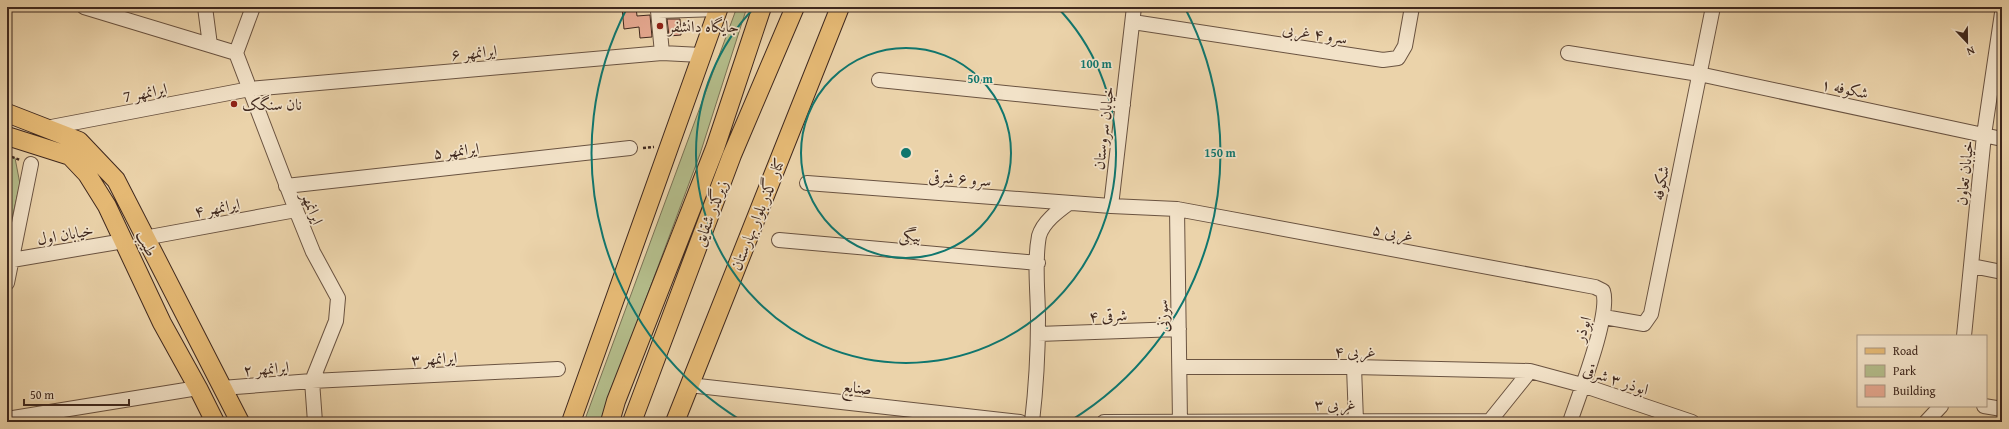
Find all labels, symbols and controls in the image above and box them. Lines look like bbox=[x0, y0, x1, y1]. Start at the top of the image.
place label: جایگاه دانشفر bbox=[666, 14, 739, 38]
street label: سرو ۴ غربی bbox=[1281, 16, 1349, 50]
marker: جایگاه دانشفر bbox=[655, 21, 665, 31]
north arrow bbox=[1947, 22, 1987, 62]
street label: ایرانمهر ۶ bbox=[450, 38, 498, 66]
text: N bbox=[1964, 42, 1977, 60]
text: 100 m bbox=[1080, 55, 1113, 72]
text: 50 m bbox=[967, 70, 993, 87]
street label: شکوفه ۱ bbox=[1819, 71, 1871, 105]
street label: ایرانمهر 7 bbox=[121, 76, 169, 108]
street label: خیابان سروستان bbox=[1086, 85, 1120, 171]
place label: نان سنگک bbox=[242, 92, 302, 116]
marker: نان سنگک bbox=[229, 99, 239, 109]
street label: ایرانمهر ۵ bbox=[432, 136, 480, 164]
street label: خیابان تعاون bbox=[1949, 139, 1979, 207]
text: 150 m bbox=[1204, 144, 1237, 161]
centre of rings bbox=[899, 146, 913, 160]
street label: کنار گذر بلوار بهارستان bbox=[723, 154, 791, 274]
street label: سرو ۶ شرقی bbox=[928, 164, 992, 192]
street label: شکوفه bbox=[1645, 164, 1675, 202]
street label: زیرگذر شقایق bbox=[686, 176, 734, 250]
street label: ایرانمهر bbox=[295, 186, 330, 228]
street label: ایرانمهر ۴ bbox=[192, 191, 242, 223]
street label: غربی ۵ bbox=[1370, 216, 1416, 248]
street label: خیابان اول bbox=[35, 217, 95, 251]
street label: بیگی bbox=[898, 222, 922, 248]
street label: طیب bbox=[130, 225, 164, 261]
street label: سوزنی bbox=[1150, 299, 1174, 333]
street label: شرقی ۴ bbox=[1088, 302, 1128, 328]
street label: ابوذر bbox=[1566, 313, 1597, 347]
legend bbox=[1857, 335, 1987, 407]
street label: غربی ۴ bbox=[1334, 339, 1376, 363]
text: Road bbox=[1893, 342, 1919, 359]
street label: ایرانمهر ۳ bbox=[410, 345, 458, 371]
street label: ایرانمهر ۲ bbox=[242, 354, 290, 382]
street label: ابوذر ۳ شرقی bbox=[1580, 357, 1652, 401]
text: Park bbox=[1893, 362, 1917, 379]
street label: صنایع bbox=[841, 374, 873, 404]
scale bar bbox=[24, 381, 129, 407]
text: Building bbox=[1893, 382, 1936, 399]
text: 50 m bbox=[30, 386, 54, 403]
street label: غربی ۳ bbox=[1314, 392, 1356, 416]

